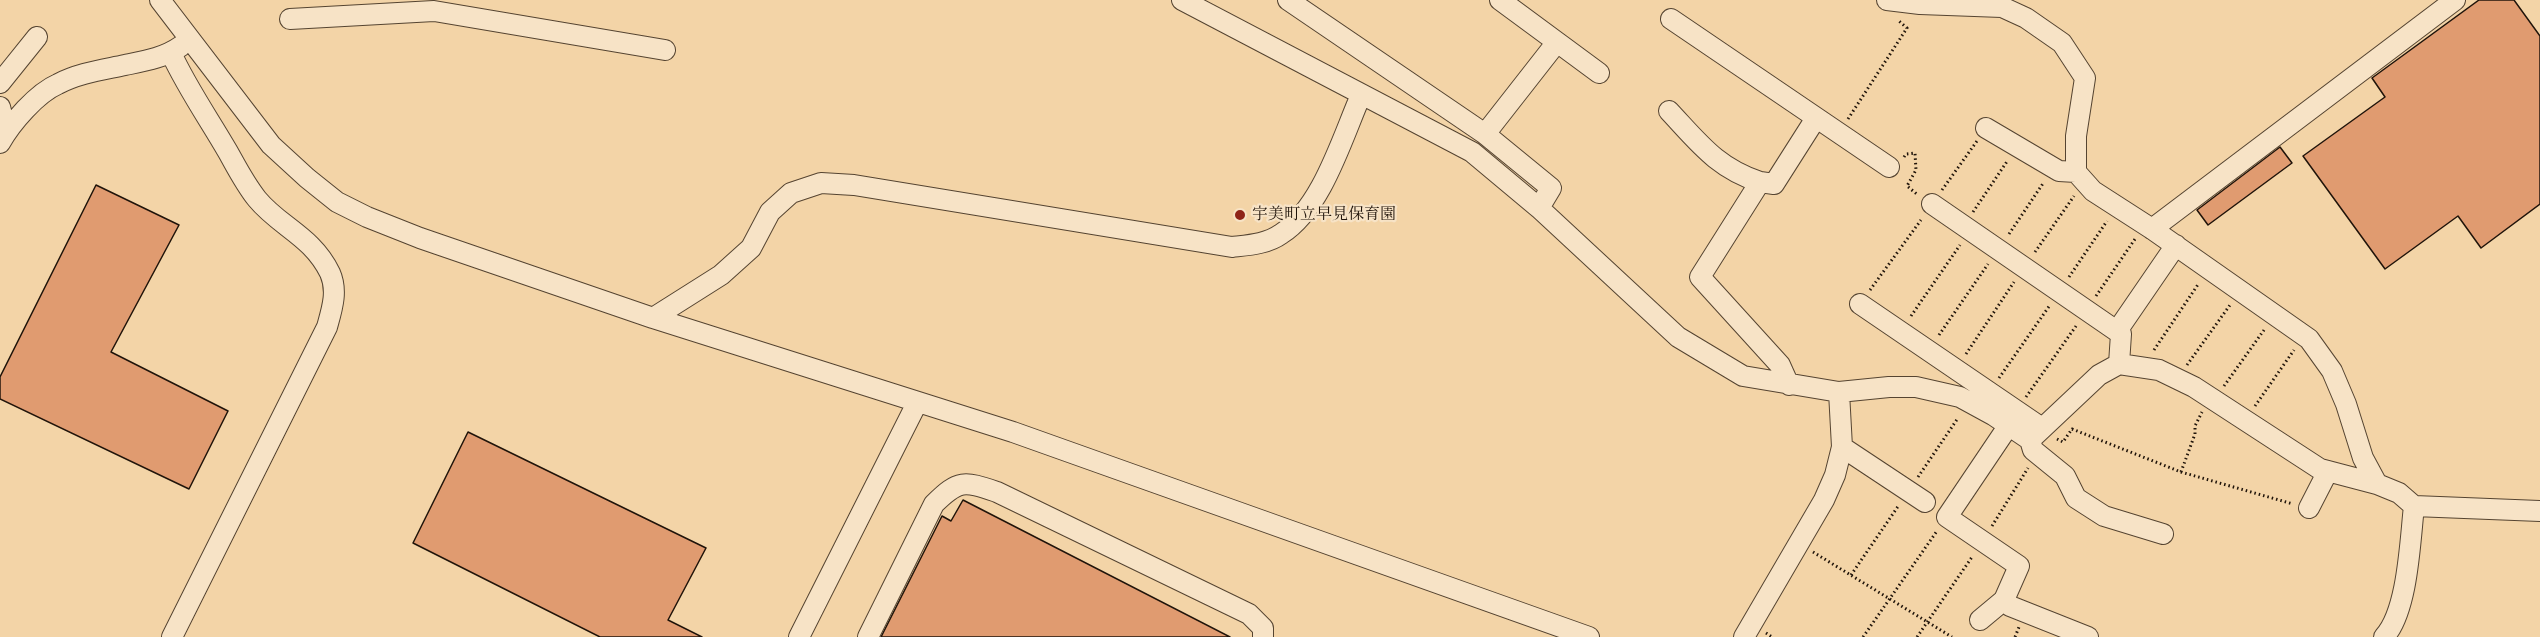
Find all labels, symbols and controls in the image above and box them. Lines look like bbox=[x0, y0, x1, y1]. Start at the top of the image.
place label: 宇美町立早見保育園 bbox=[1252, 205, 1396, 225]
marker: 宇美町立早見保育園 bbox=[1233, 208, 1247, 222]

